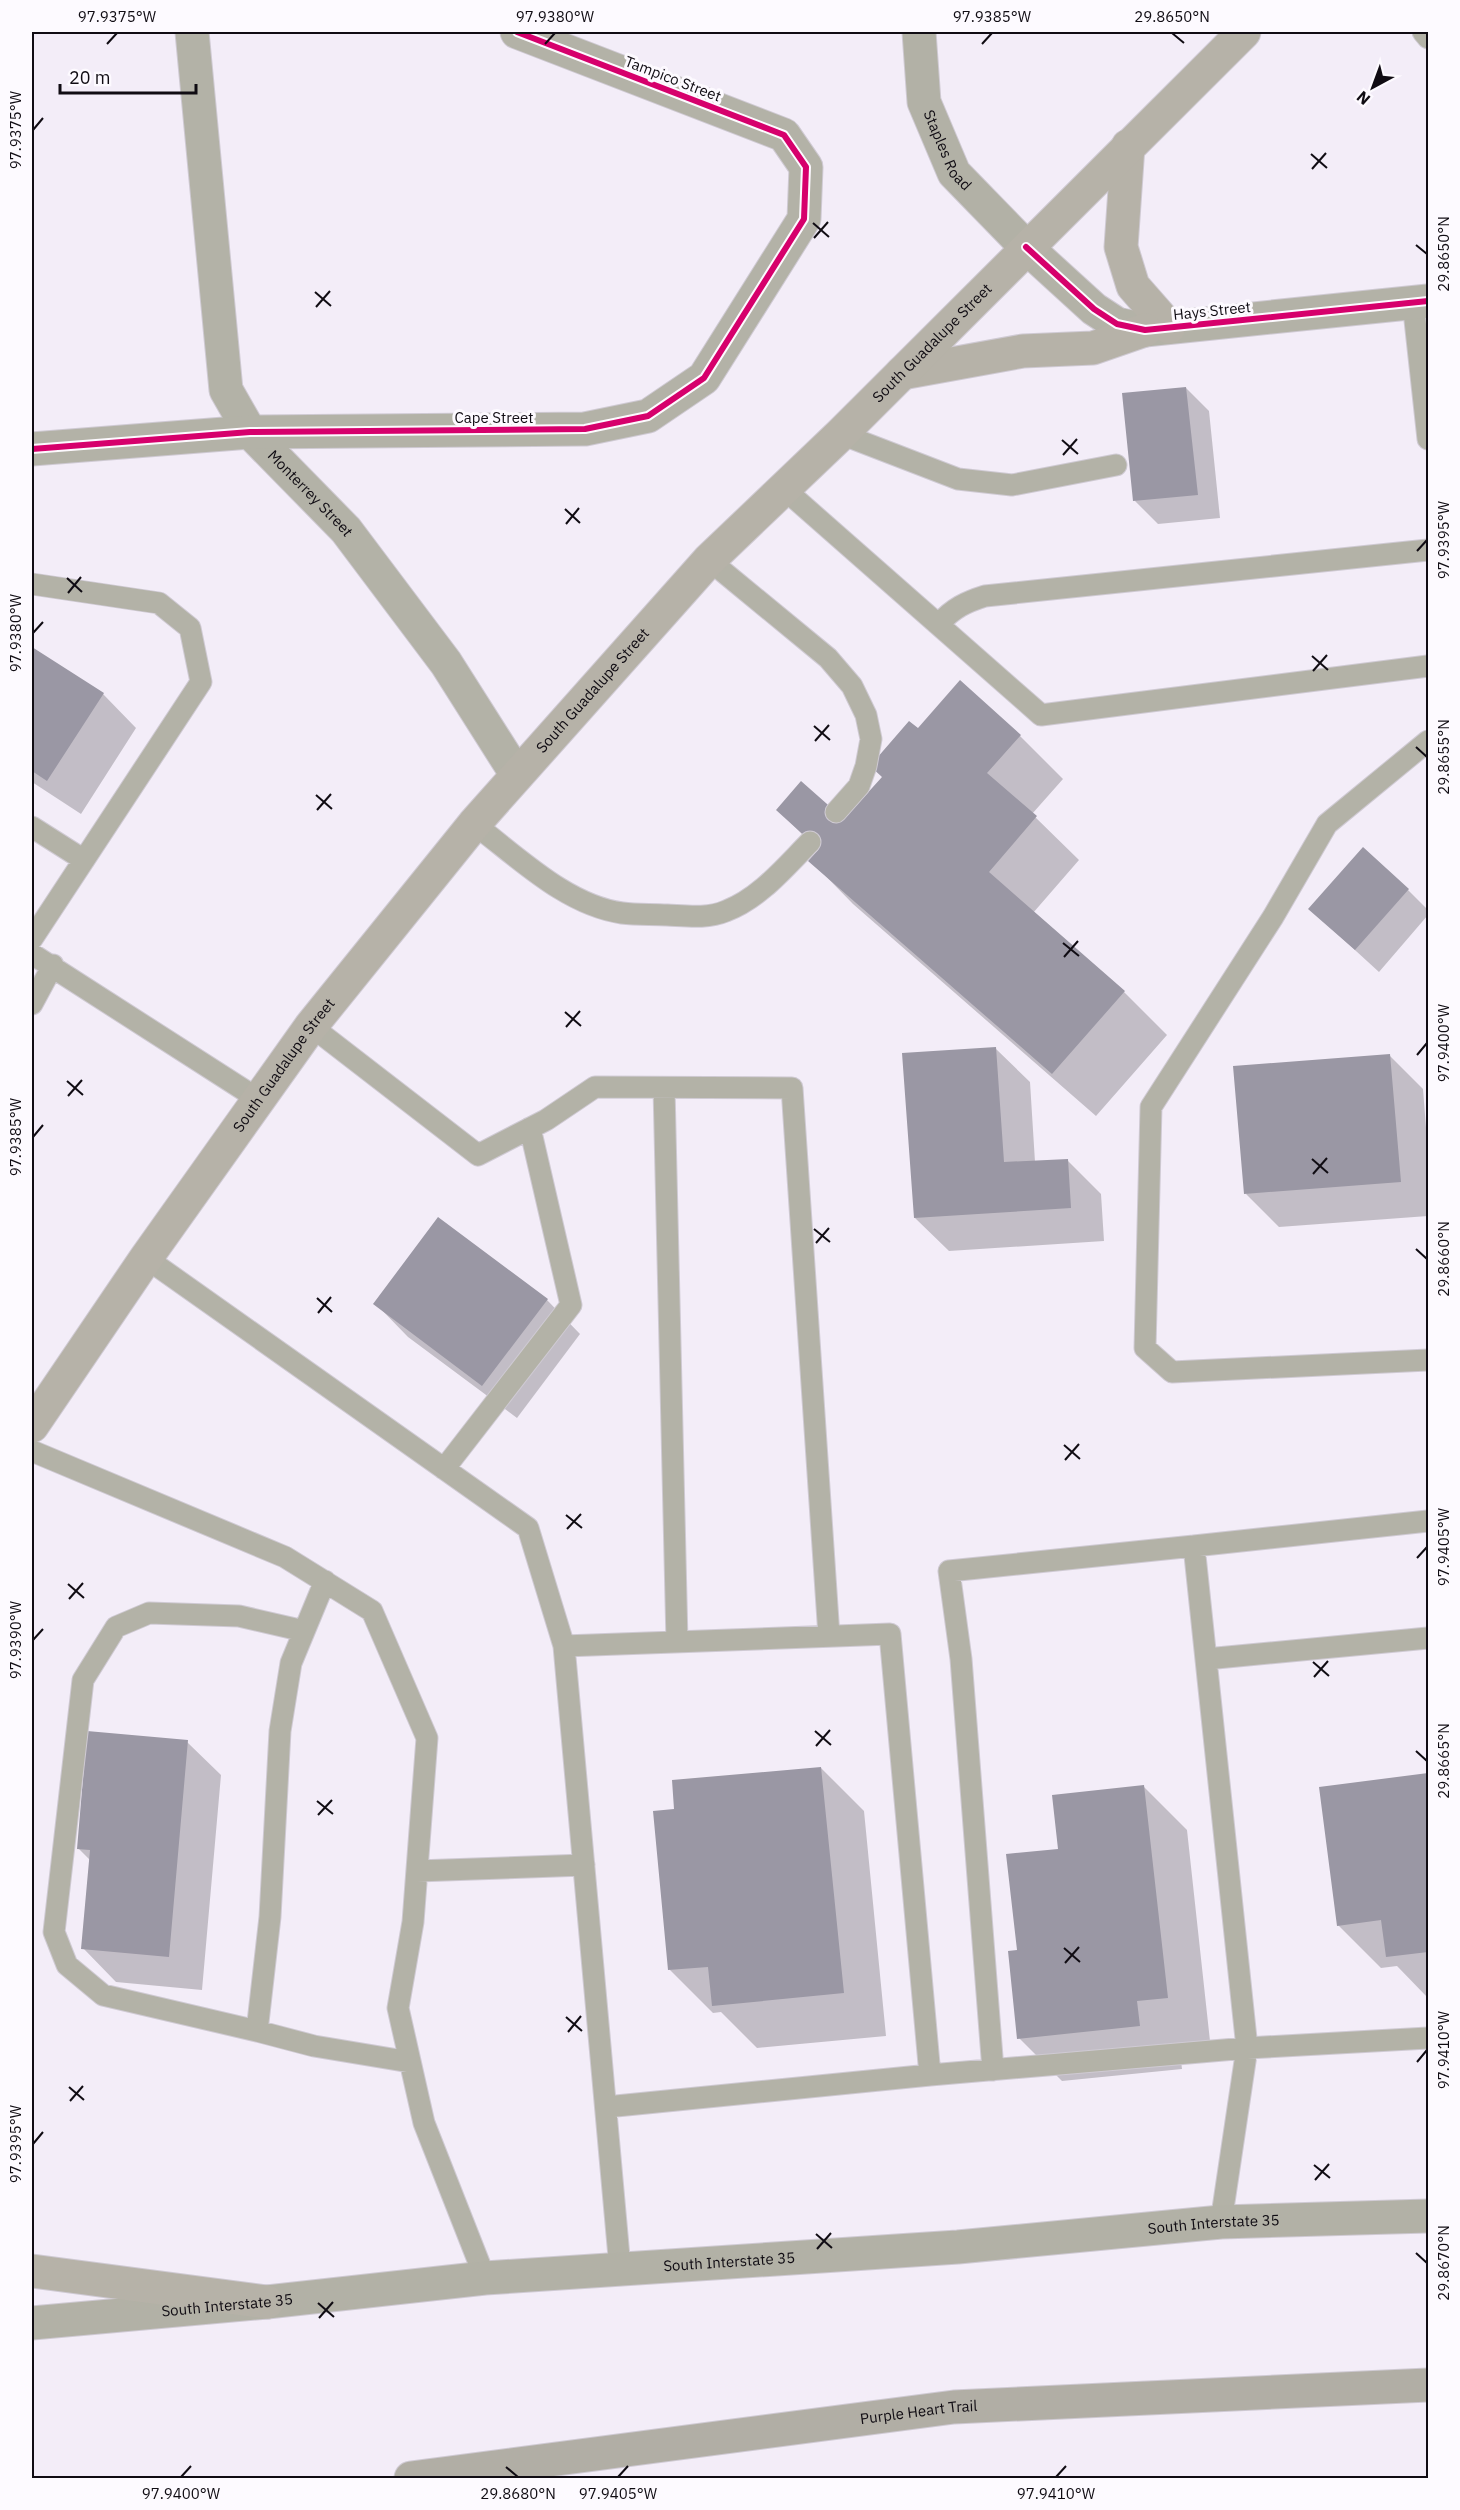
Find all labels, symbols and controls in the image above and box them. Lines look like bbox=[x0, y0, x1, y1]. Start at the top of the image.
text: 97.9375°W bbox=[78, 7, 157, 26]
text: 97.9380°W bbox=[516, 7, 595, 26]
text: 97.9385°W bbox=[953, 7, 1032, 26]
text: 29.8650°N bbox=[1134, 7, 1210, 26]
street label: Tampico Street bbox=[622, 51, 724, 106]
scale bar bbox=[60, 57, 196, 95]
north arrow bbox=[1343, 57, 1403, 117]
text: 20 m bbox=[69, 66, 111, 89]
text: N bbox=[1352, 87, 1374, 110]
text: 97.9375°W bbox=[6, 90, 25, 169]
street label: Staples Road bbox=[919, 107, 976, 194]
text: 29.8650°N bbox=[1434, 216, 1453, 292]
street label: South Guadalupe Street bbox=[868, 279, 996, 406]
street label: Hays Street bbox=[1172, 297, 1252, 324]
street label: Cape Street bbox=[455, 408, 533, 427]
street label: Monterrey Street bbox=[264, 446, 357, 540]
text: 97.9395°W bbox=[1434, 500, 1453, 579]
text: 97.9380°W bbox=[6, 593, 25, 672]
street label: South Guadalupe Street bbox=[532, 624, 653, 757]
text: 29.8655°N bbox=[1434, 719, 1453, 795]
street label: South Guadalupe Street bbox=[229, 994, 339, 1136]
text: 97.9400°W bbox=[1434, 1003, 1453, 1082]
text: 97.9385°W bbox=[6, 1097, 25, 1176]
text: 29.8660°N bbox=[1434, 1221, 1453, 1297]
text: 97.9405°W bbox=[1434, 1507, 1453, 1586]
text: 97.9390°W bbox=[6, 1600, 25, 1679]
text: 29.8665°N bbox=[1434, 1723, 1453, 1799]
text: 97.9410°W bbox=[1434, 2010, 1453, 2089]
text: 97.9395°W bbox=[6, 2104, 25, 2183]
street label: South Interstate 35 bbox=[1147, 2210, 1280, 2238]
text: 29.8670°N bbox=[1434, 2225, 1453, 2301]
street label: South Interstate 35 bbox=[663, 2248, 796, 2275]
street label: South Interstate 35 bbox=[161, 2289, 294, 2320]
street label: Purple Heart Trail bbox=[859, 2396, 978, 2428]
text: 97.9400°W bbox=[142, 2484, 221, 2503]
text: 29.8680°N bbox=[480, 2484, 556, 2503]
text: 97.9405°W bbox=[579, 2484, 658, 2503]
text: 97.9410°W bbox=[1017, 2484, 1096, 2503]

